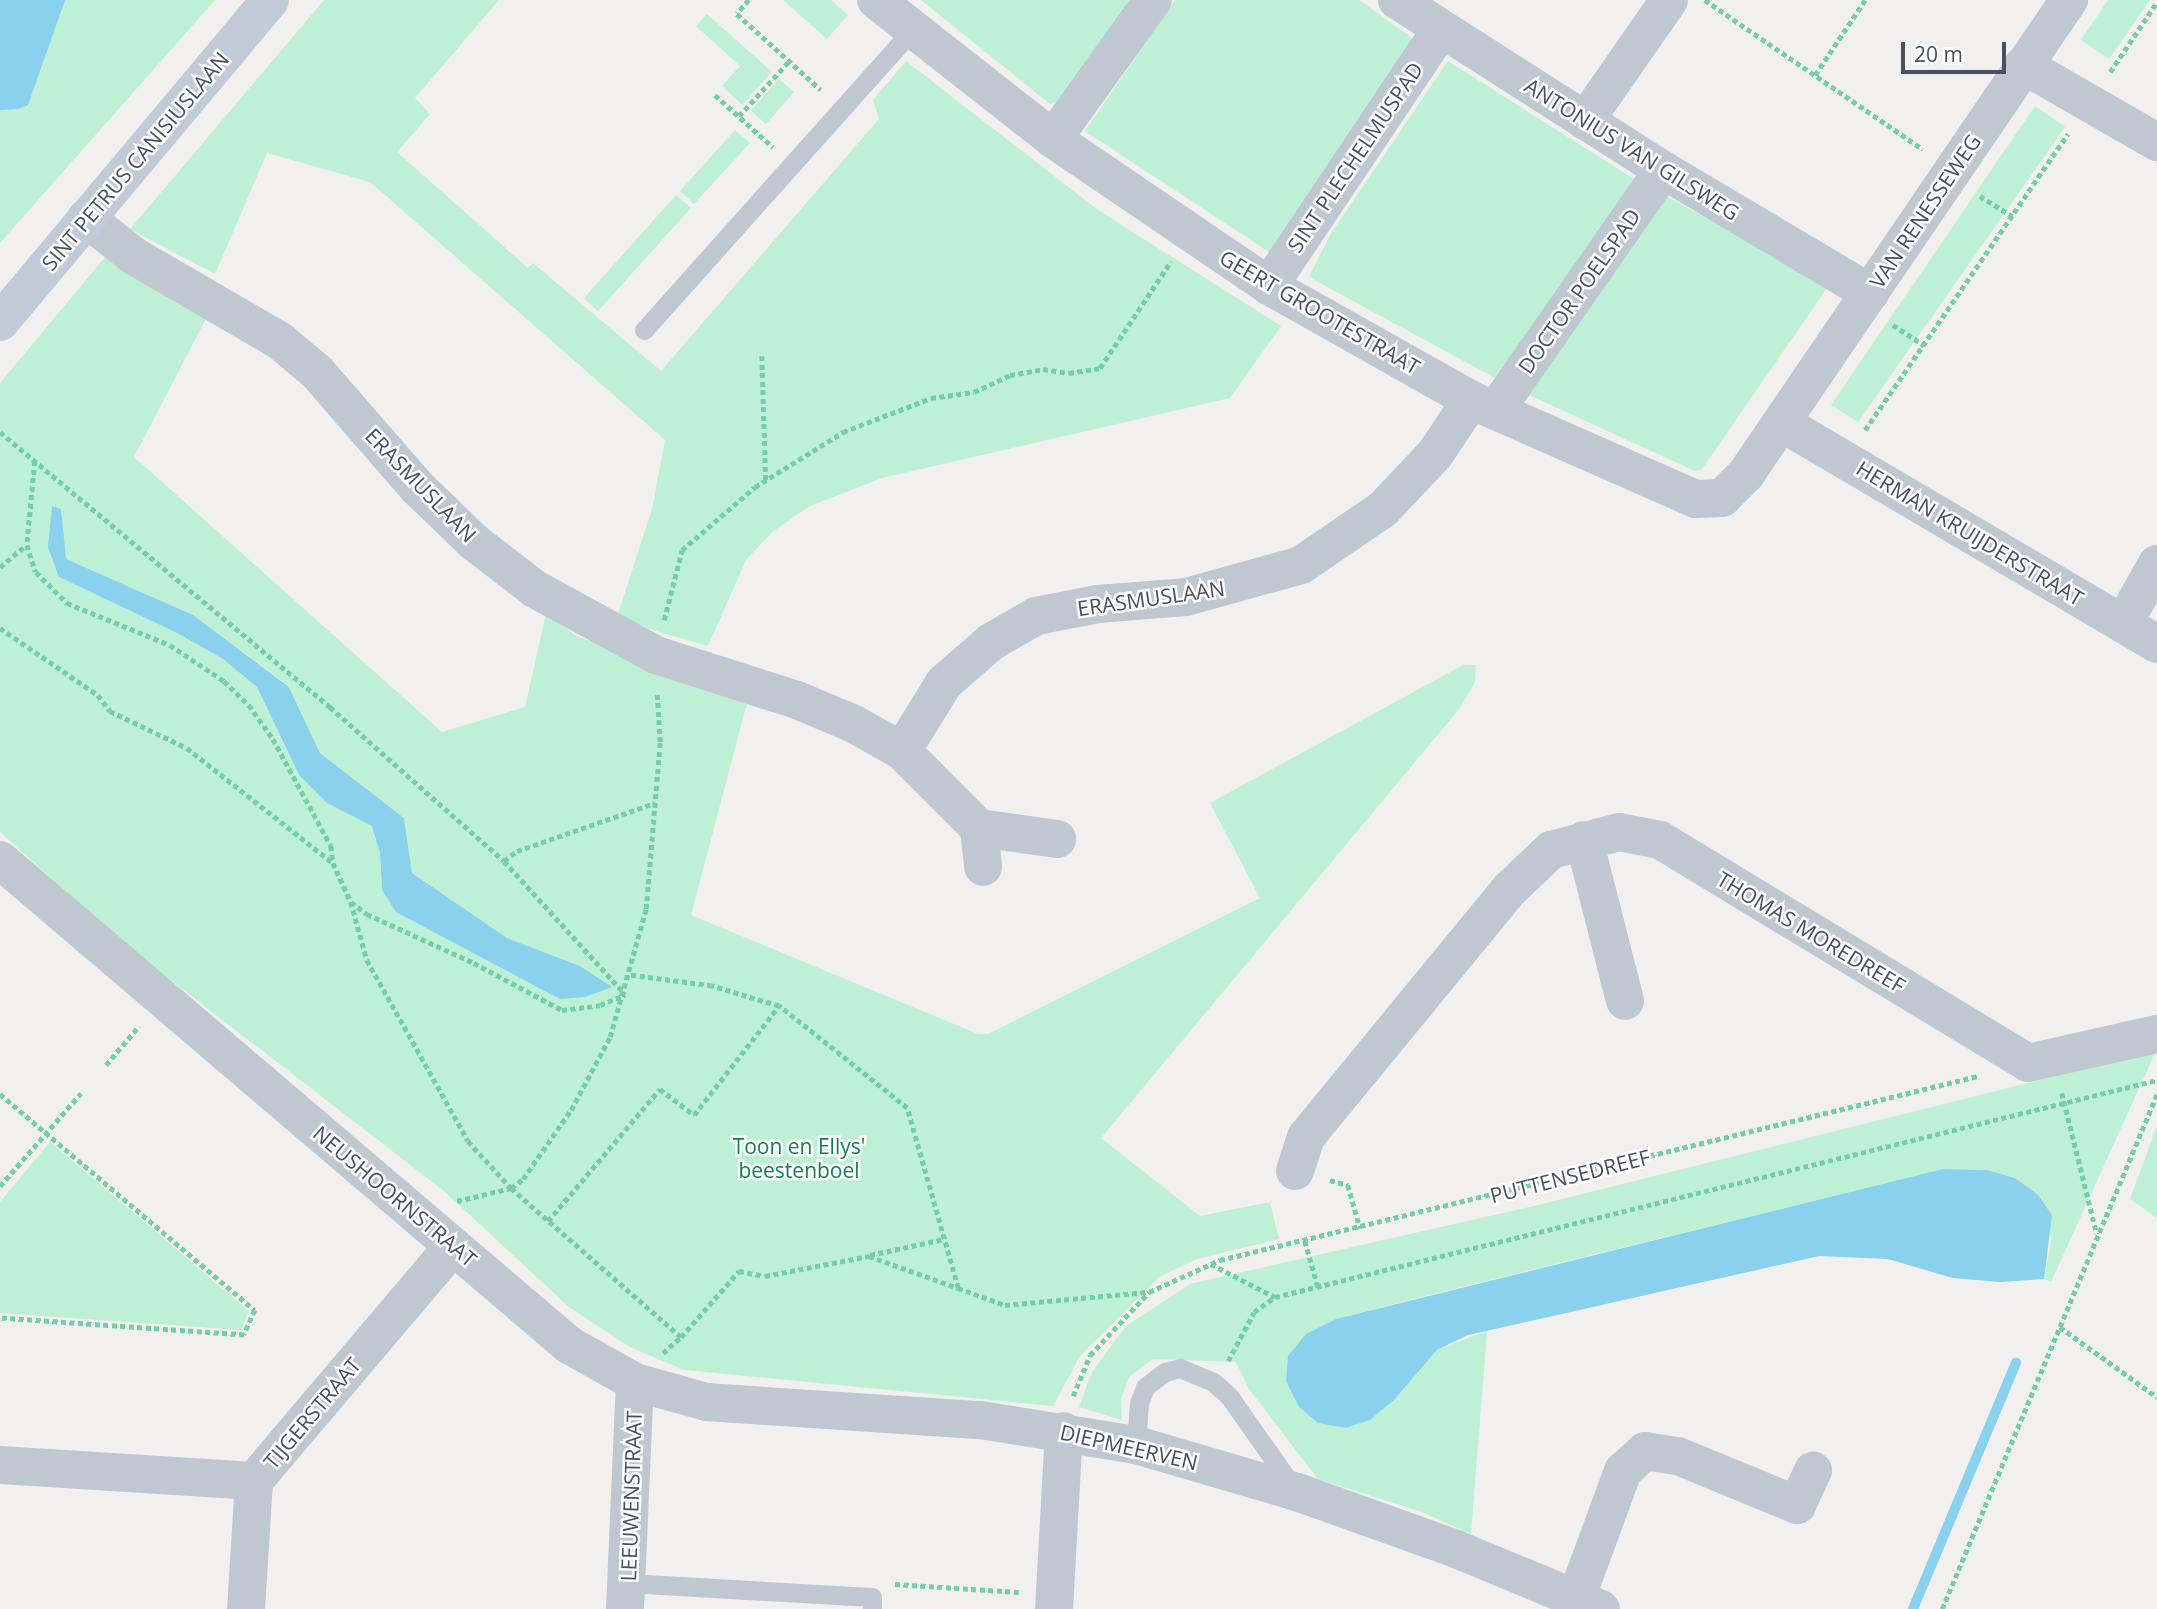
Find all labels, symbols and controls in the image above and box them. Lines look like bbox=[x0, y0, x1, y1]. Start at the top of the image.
scale bar bbox=[1905, 28, 2010, 72]
text: 20 m bbox=[1914, 40, 1963, 68]
street label: SINT PETRUS CANISIUSLAAN bbox=[36, 47, 234, 275]
street label: SINT PLECHELMUSPAD bbox=[1282, 57, 1428, 257]
street label: ANTONIUS VAN GILSWEG bbox=[1520, 73, 1744, 225]
street label: VAN RENESSEWEG bbox=[1864, 129, 1986, 293]
street label: DOCTOR POELSPAD bbox=[1513, 204, 1645, 378]
street label: GEERT GROOTESTRAAT bbox=[1215, 244, 1425, 380]
street label: ERASMUSLAAN bbox=[360, 423, 482, 547]
street label: HERMAN KRUIJDERSTRAAT bbox=[1852, 455, 2088, 611]
street label: ERASMUSLAAN bbox=[1076, 575, 1226, 621]
street label: THOMAS MOREDREEF bbox=[1712, 866, 1910, 998]
street label: NEUSHOORNSTRAAT bbox=[308, 1120, 482, 1272]
park label: Toon en Ellys' beestenboel bbox=[733, 1133, 865, 1183]
street label: PUTTENSEDREEF bbox=[1487, 1144, 1653, 1208]
street label: TIJGERSTRAAT bbox=[258, 1352, 366, 1474]
street label: LEEUWENSTRAAT bbox=[615, 1410, 647, 1582]
street label: DIEPMEERVEN bbox=[1058, 1419, 1200, 1475]

